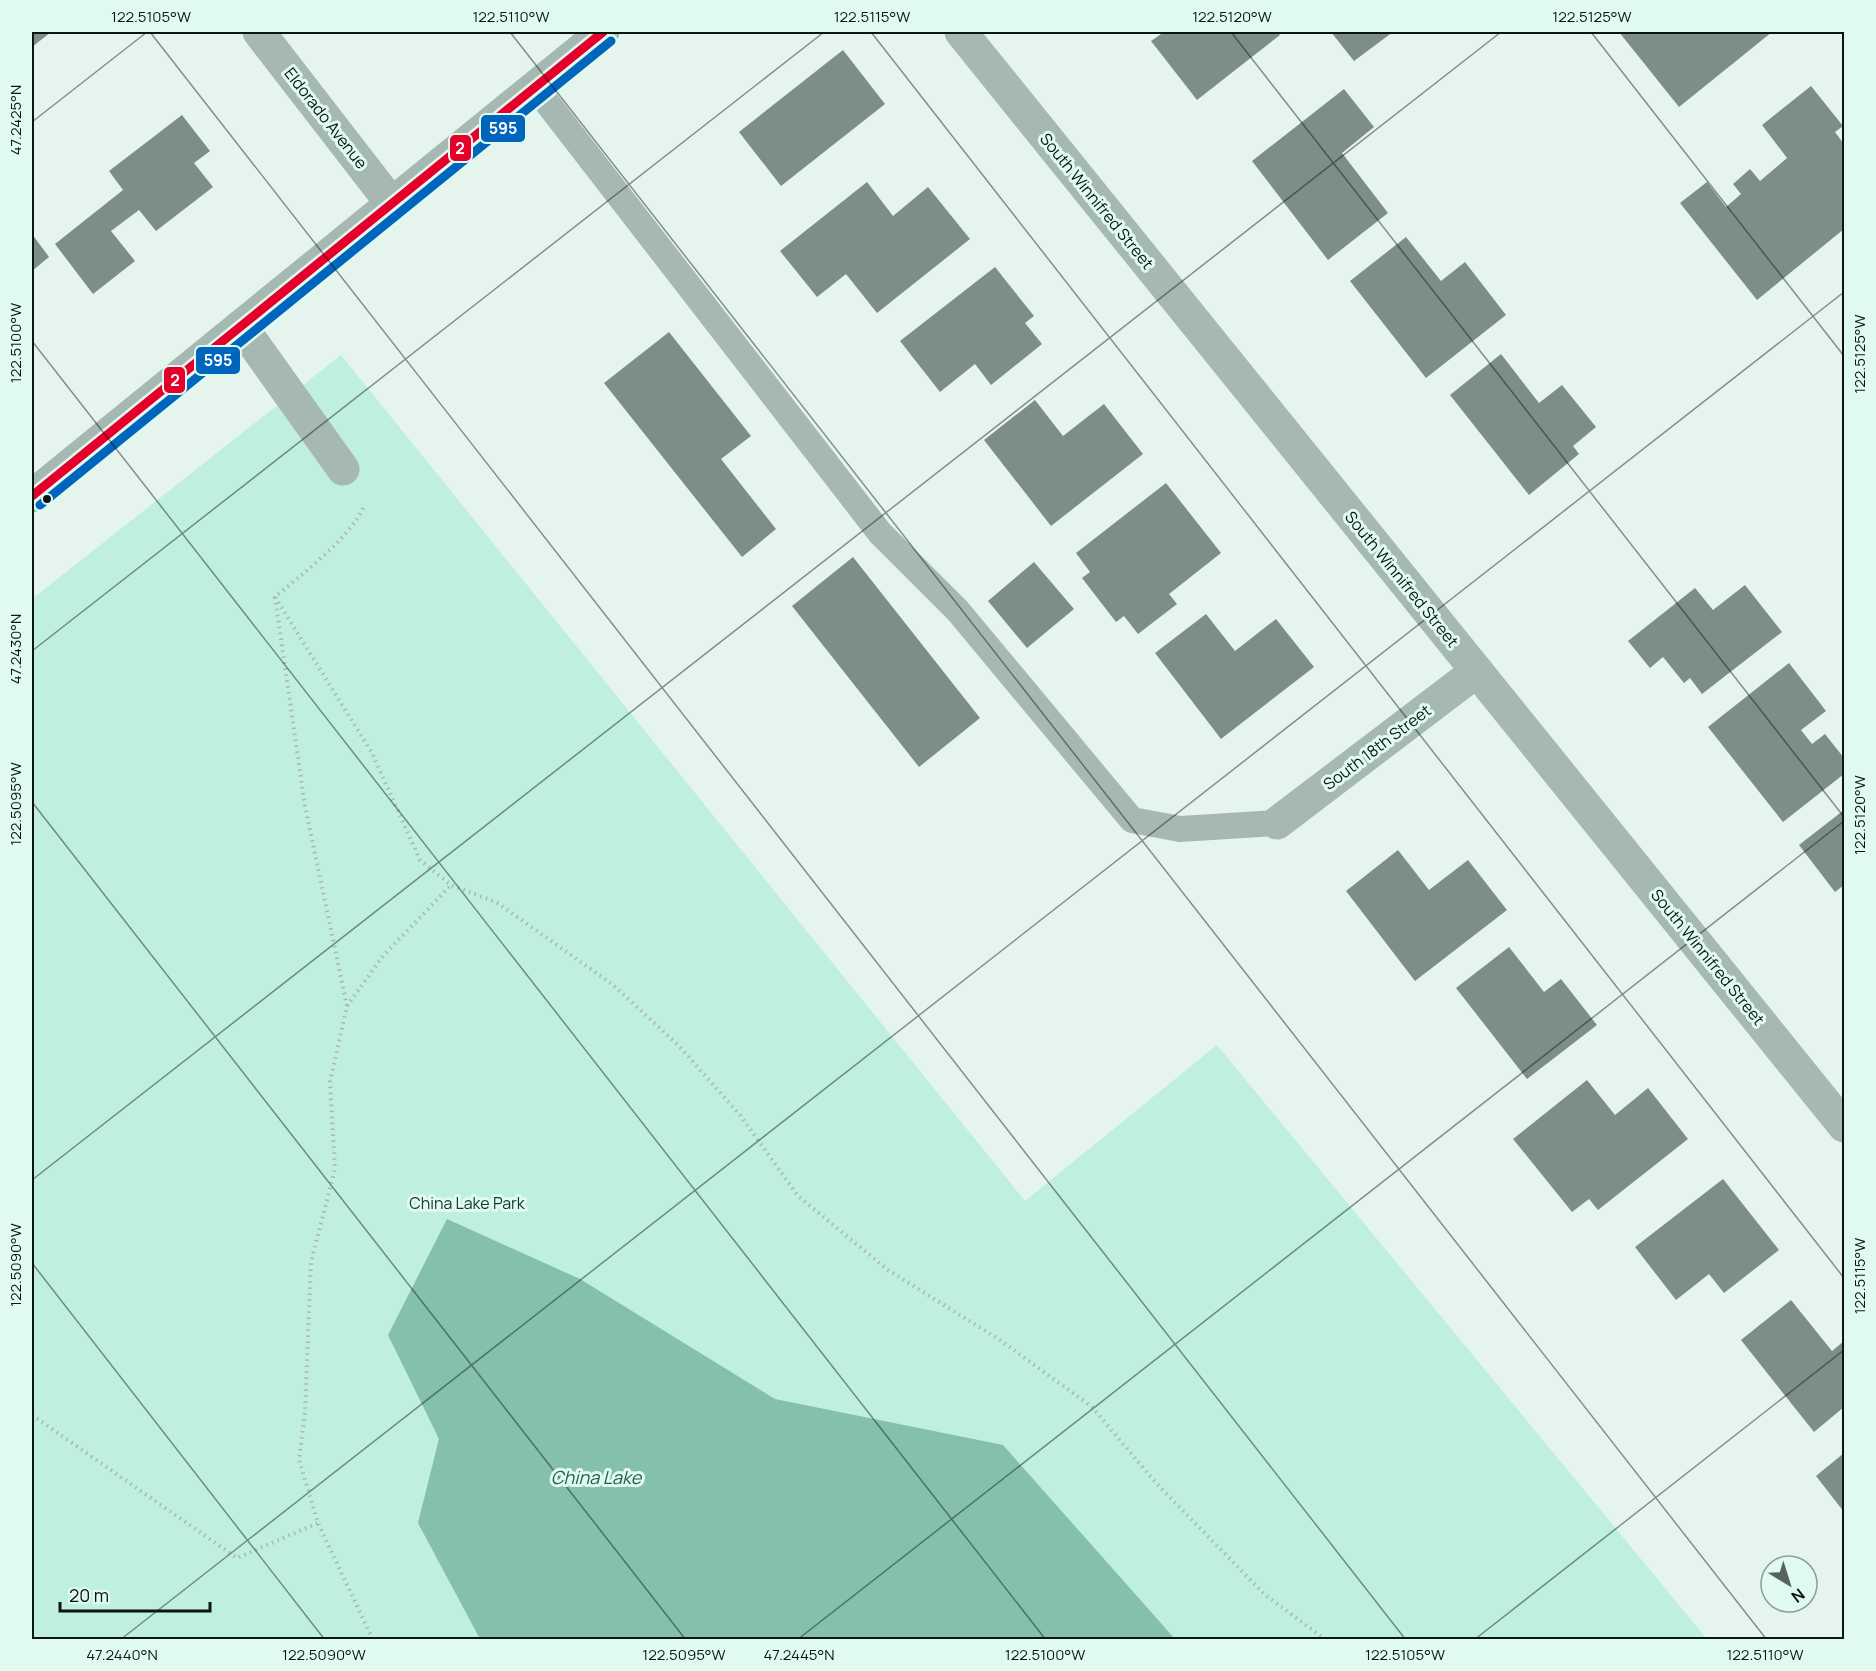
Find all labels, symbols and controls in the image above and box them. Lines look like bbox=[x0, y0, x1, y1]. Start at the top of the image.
text: 122.5105°W bbox=[111, 6, 191, 27]
text: 122.5110°W bbox=[472, 6, 550, 27]
text: 122.5115°W bbox=[834, 6, 910, 27]
text: 122.5120°W bbox=[1192, 6, 1272, 27]
text: 122.5125°W bbox=[1552, 6, 1632, 27]
street label: Eldorado Avenue bbox=[279, 63, 373, 173]
text: 47.2425°N bbox=[5, 85, 26, 155]
line badge: 595 bbox=[480, 114, 526, 143]
text: 595 bbox=[489, 117, 517, 139]
street label: South Winnifred Street bbox=[1035, 128, 1159, 274]
line badge: 2 bbox=[449, 134, 472, 162]
text: 2 bbox=[455, 137, 465, 159]
text: 122.5100°W bbox=[5, 303, 26, 383]
text: 122.5125°W bbox=[1849, 314, 1870, 394]
line badge: 595 bbox=[195, 346, 241, 375]
text: 595 bbox=[204, 349, 232, 371]
line badge: 2 bbox=[163, 366, 186, 394]
text: 2 bbox=[170, 369, 180, 391]
unlabelled marker bbox=[41, 493, 53, 505]
street label: South Winnifred Street bbox=[1340, 506, 1464, 652]
text: 47.2430°N bbox=[5, 614, 26, 684]
street label: South 18th Street bbox=[1319, 699, 1435, 795]
text: 122.5095°W bbox=[5, 762, 26, 846]
text: 122.5120°W bbox=[1849, 775, 1870, 855]
street label: South Winnifred Street bbox=[1646, 884, 1770, 1030]
park label: China Lake Park bbox=[409, 1192, 526, 1214]
text: 122.5090°W bbox=[5, 1223, 26, 1307]
text: 122.5115°W bbox=[1849, 1238, 1870, 1314]
water label: China Lake bbox=[551, 1465, 643, 1489]
north arrow bbox=[1759, 1554, 1819, 1614]
scale bar bbox=[60, 1575, 210, 1613]
text: 20 m bbox=[69, 1583, 109, 1607]
text: N bbox=[1787, 1584, 1810, 1608]
text: 47.2440°N bbox=[86, 1644, 158, 1665]
text: 122.5090°W bbox=[282, 1644, 366, 1665]
text: 122.5095°W bbox=[642, 1644, 726, 1665]
text: 47.2445°N bbox=[764, 1644, 834, 1665]
text: 122.5100°W bbox=[1005, 1644, 1085, 1665]
text: 122.5105°W bbox=[1365, 1644, 1445, 1665]
text: 122.5110°W bbox=[1726, 1644, 1804, 1665]

